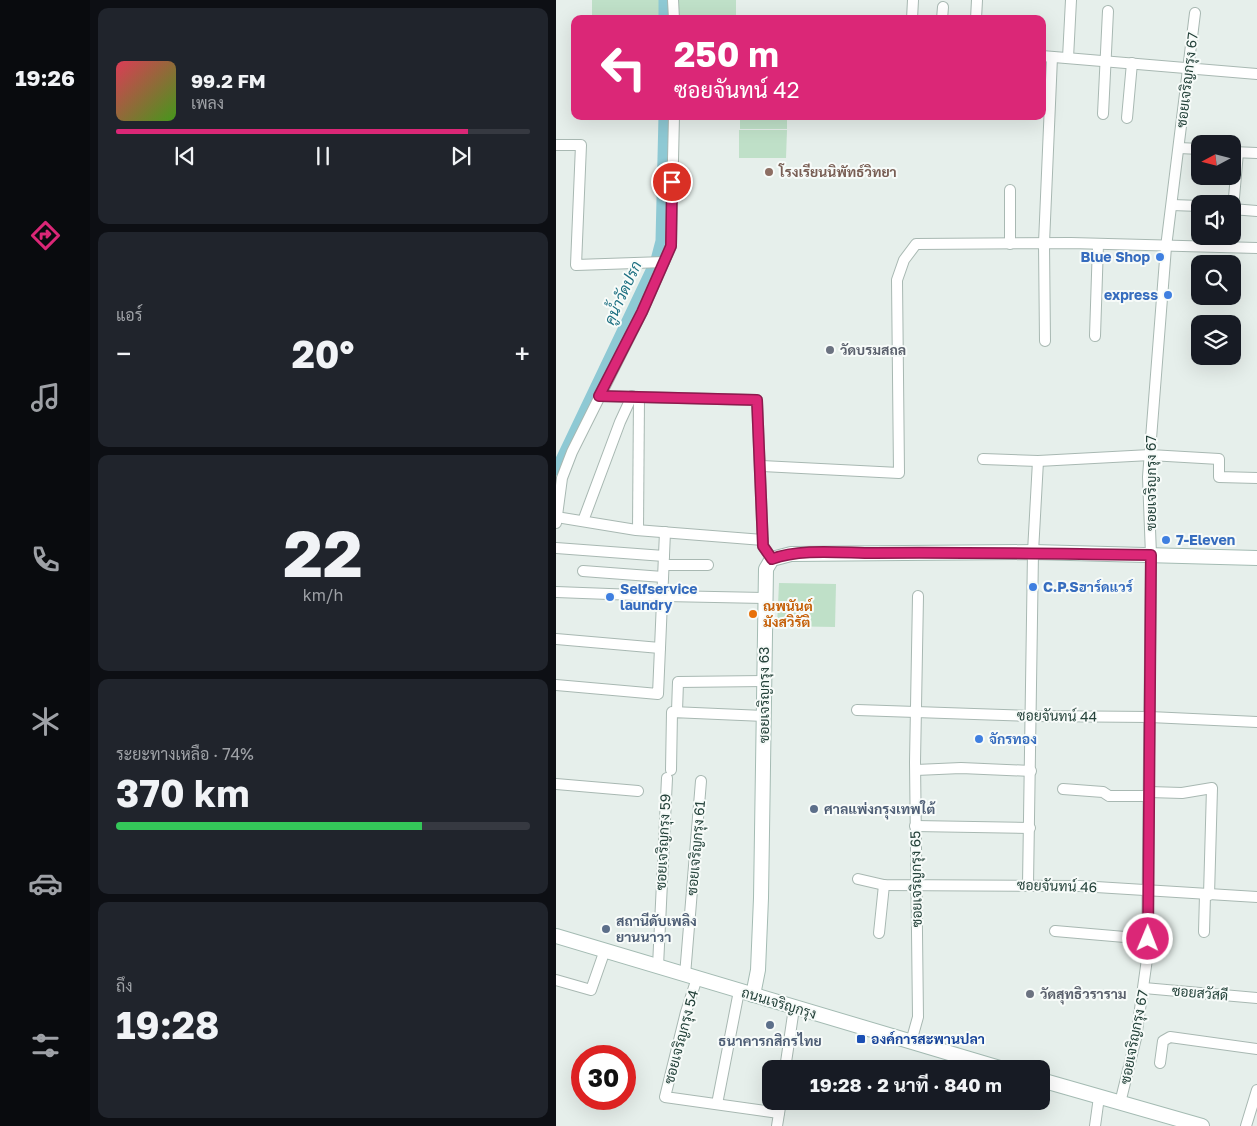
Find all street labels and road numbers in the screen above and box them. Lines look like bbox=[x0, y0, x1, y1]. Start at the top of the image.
street label: ซอยเจริญกรุง 67 bbox=[1172, 31, 1203, 129]
street label: ซอยเจริญกรุง 67 bbox=[1142, 435, 1161, 531]
street label: ซอยเจริญกรุง 63 bbox=[755, 647, 774, 743]
street label: ซอยจันทน์ 44 bbox=[1017, 706, 1097, 725]
street label: ซอยเจริญกรุง 59 bbox=[651, 793, 676, 891]
street label: ซอยเจริญกรุง 61 bbox=[683, 800, 710, 896]
street label: ซอยเจริญกรุง 65 bbox=[906, 831, 927, 927]
street label: ซอยจันทน์ 46 bbox=[1017, 876, 1097, 895]
street label: ซอยสวัสดี bbox=[1171, 982, 1229, 1003]
street label: ถนนเจริญกรุง bbox=[739, 983, 819, 1024]
street label: ซอยเจริญกรุง 54 bbox=[660, 988, 703, 1086]
street label: ซอยเจริญกรุง 67 bbox=[1116, 988, 1153, 1086]

